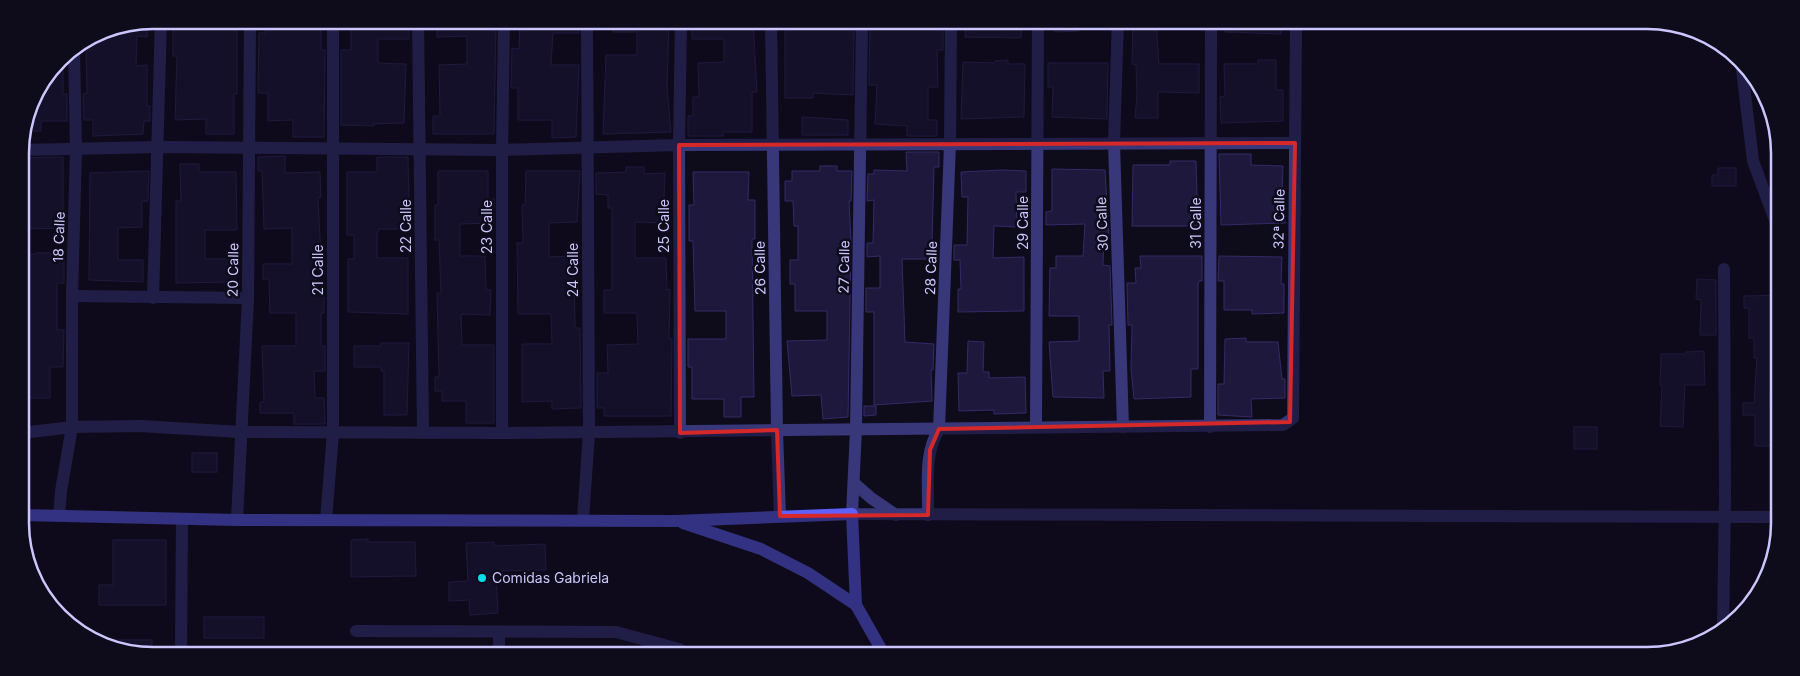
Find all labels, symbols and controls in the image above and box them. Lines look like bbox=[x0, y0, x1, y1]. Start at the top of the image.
street label: 32ª Calle bbox=[1269, 189, 1288, 249]
street label: 29 Calle bbox=[1014, 196, 1031, 250]
street label: 30 Calle bbox=[1092, 197, 1111, 252]
street label: 31 Calle bbox=[1187, 197, 1204, 249]
street label: 22 Calle bbox=[397, 199, 414, 253]
street label: 25 Calle bbox=[655, 199, 672, 253]
street label: 23 Calle bbox=[478, 200, 495, 254]
street label: 18 Calle bbox=[49, 211, 68, 263]
street label: 27 Calle bbox=[835, 240, 852, 294]
street label: 26 Calle bbox=[751, 241, 768, 295]
street label: 28 Calle bbox=[921, 241, 940, 295]
street label: 20 Calle bbox=[224, 243, 241, 297]
street label: 24 Calle bbox=[564, 243, 581, 297]
street label: 21 Calle bbox=[309, 244, 326, 296]
place label: Comidas Gabriela bbox=[492, 569, 609, 586]
marker: Comidas Gabriela bbox=[476, 572, 488, 584]

